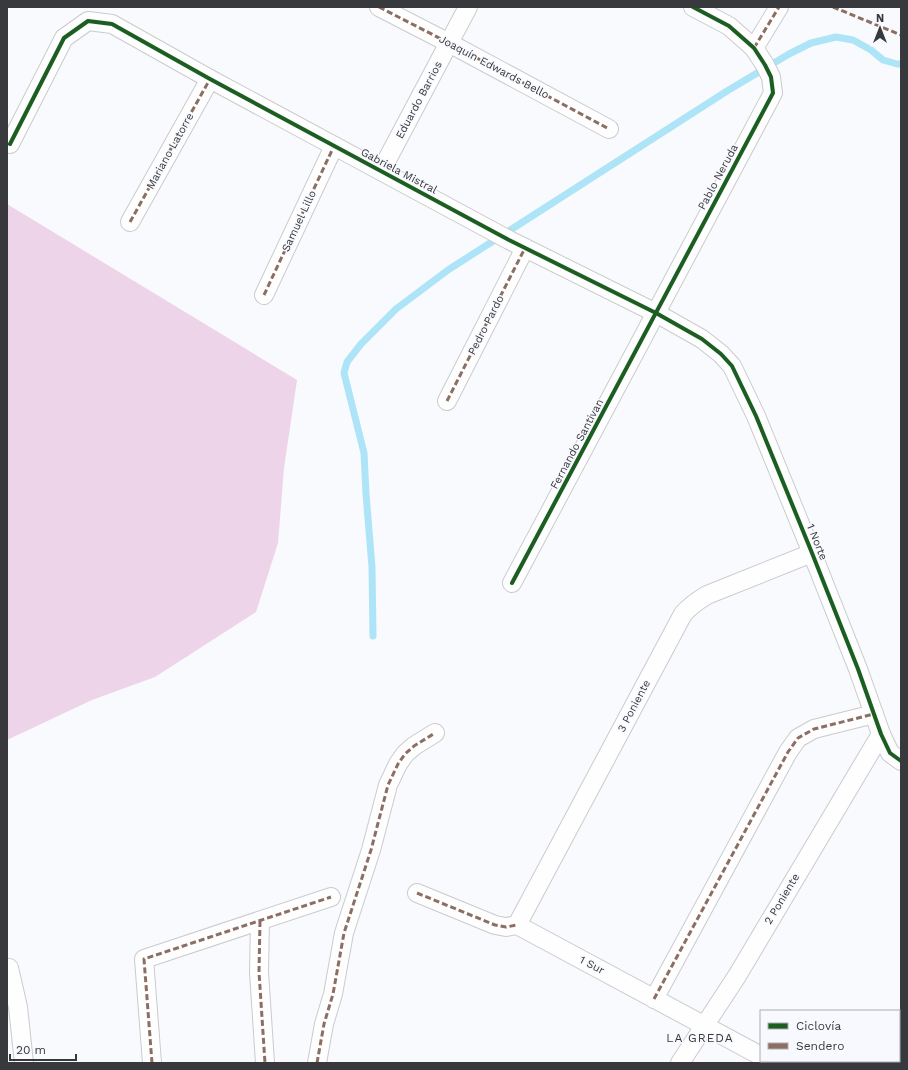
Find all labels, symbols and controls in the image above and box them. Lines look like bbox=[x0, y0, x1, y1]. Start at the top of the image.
north arrow bbox=[860, 8, 900, 48]
text: N bbox=[876, 12, 884, 25]
street label: Joaquín Edwards Bello bbox=[437, 32, 551, 102]
street label: Eduardo Barrios bbox=[393, 59, 445, 141]
street label: Mariano Latorre bbox=[144, 111, 196, 191]
street label: Pablo Neruda bbox=[695, 142, 741, 212]
street label: Gabriela Mistral bbox=[359, 145, 440, 197]
street label: Samuel Lillo bbox=[279, 188, 319, 254]
street label: Pedro Pardo bbox=[465, 293, 507, 357]
street label: Fernando Santivan bbox=[548, 397, 606, 491]
street label: 1 Norte bbox=[804, 522, 830, 562]
street label: 3 Poniente bbox=[615, 678, 653, 734]
street label: 2 Poniente bbox=[762, 871, 802, 927]
street label: 1 Sur bbox=[577, 953, 607, 977]
legend bbox=[760, 1010, 900, 1062]
text: Ciclovía bbox=[796, 1019, 841, 1033]
district label: LA GREDA bbox=[666, 1031, 734, 1045]
scale bar bbox=[10, 1036, 76, 1062]
text: Sendero bbox=[796, 1039, 844, 1053]
text: 20 m bbox=[16, 1043, 46, 1057]

